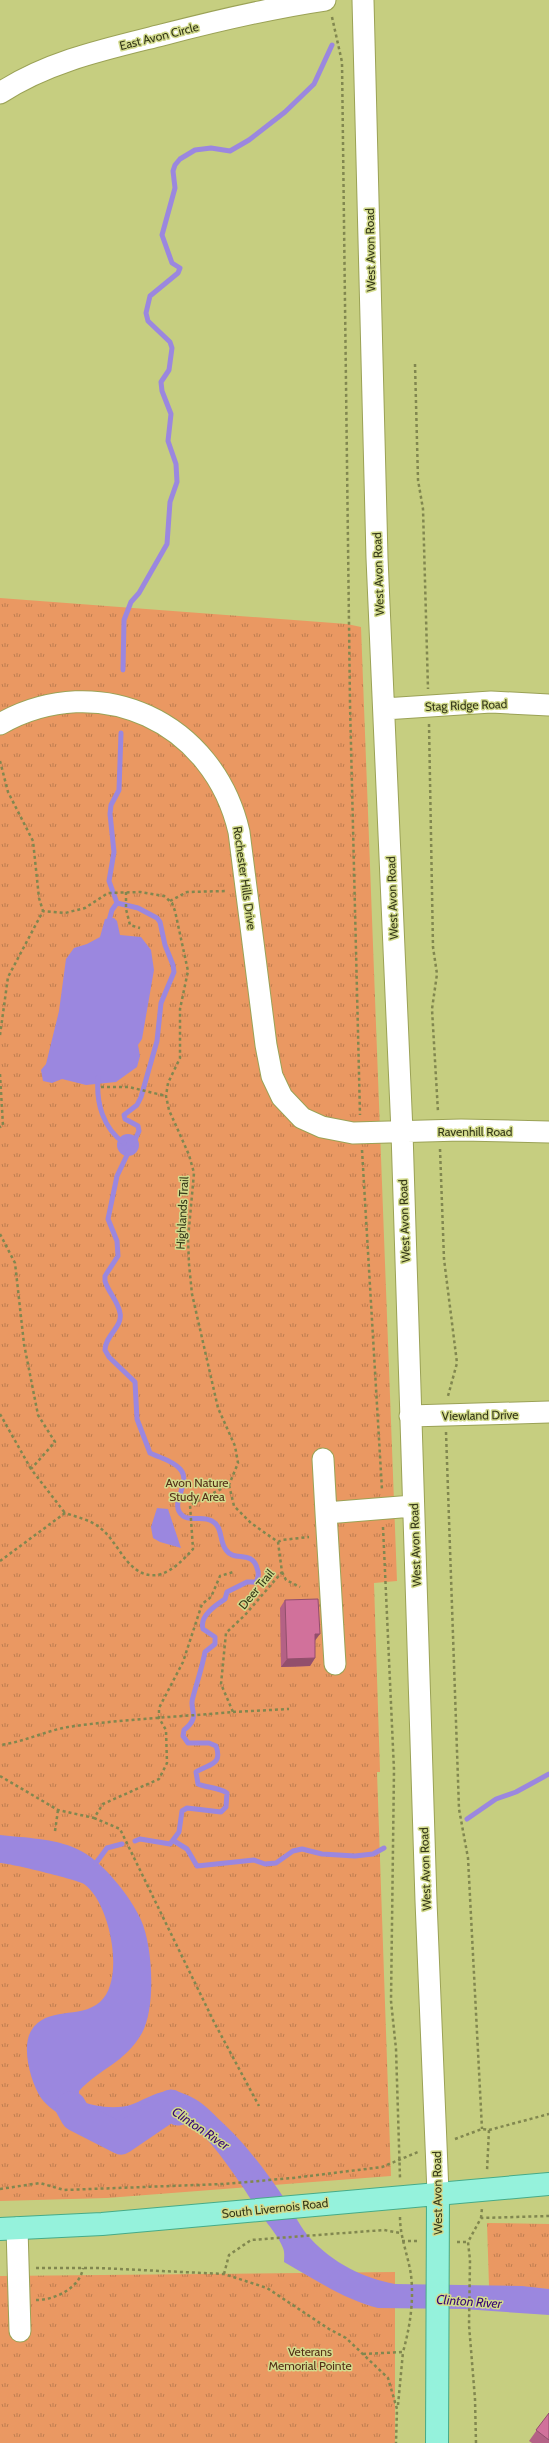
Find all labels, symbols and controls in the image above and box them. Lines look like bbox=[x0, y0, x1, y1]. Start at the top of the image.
street label: East Avon Circle bbox=[118, 19, 200, 53]
street label: West Avon Road bbox=[362, 208, 378, 292]
street label: West Avon Road bbox=[369, 532, 387, 616]
street label: Stag Ridge Road bbox=[425, 696, 507, 714]
street label: Rochester Hills Drive bbox=[230, 825, 260, 931]
street label: West Avon Road bbox=[383, 856, 401, 940]
street label: Ravenhill Road bbox=[438, 1124, 512, 1139]
street label: Highlands Trail bbox=[173, 1176, 191, 1250]
street label: West Avon Road bbox=[395, 1179, 413, 1263]
street label: Viewland Drive bbox=[441, 1407, 519, 1423]
park label: Avon Nature Study Area bbox=[166, 1475, 228, 1504]
street label: West Avon Road bbox=[406, 1503, 424, 1587]
street label: Deer Trail bbox=[235, 1566, 277, 1612]
street label: West Avon Road bbox=[416, 1827, 434, 1911]
water label: Clinton River bbox=[169, 2103, 233, 2153]
street label: West Avon Road bbox=[429, 2151, 445, 2235]
street label: South Livernois Road bbox=[221, 2195, 329, 2221]
water label: Clinton River bbox=[436, 2291, 503, 2311]
park label: Veterans Memorial Pointe bbox=[268, 2344, 352, 2373]

